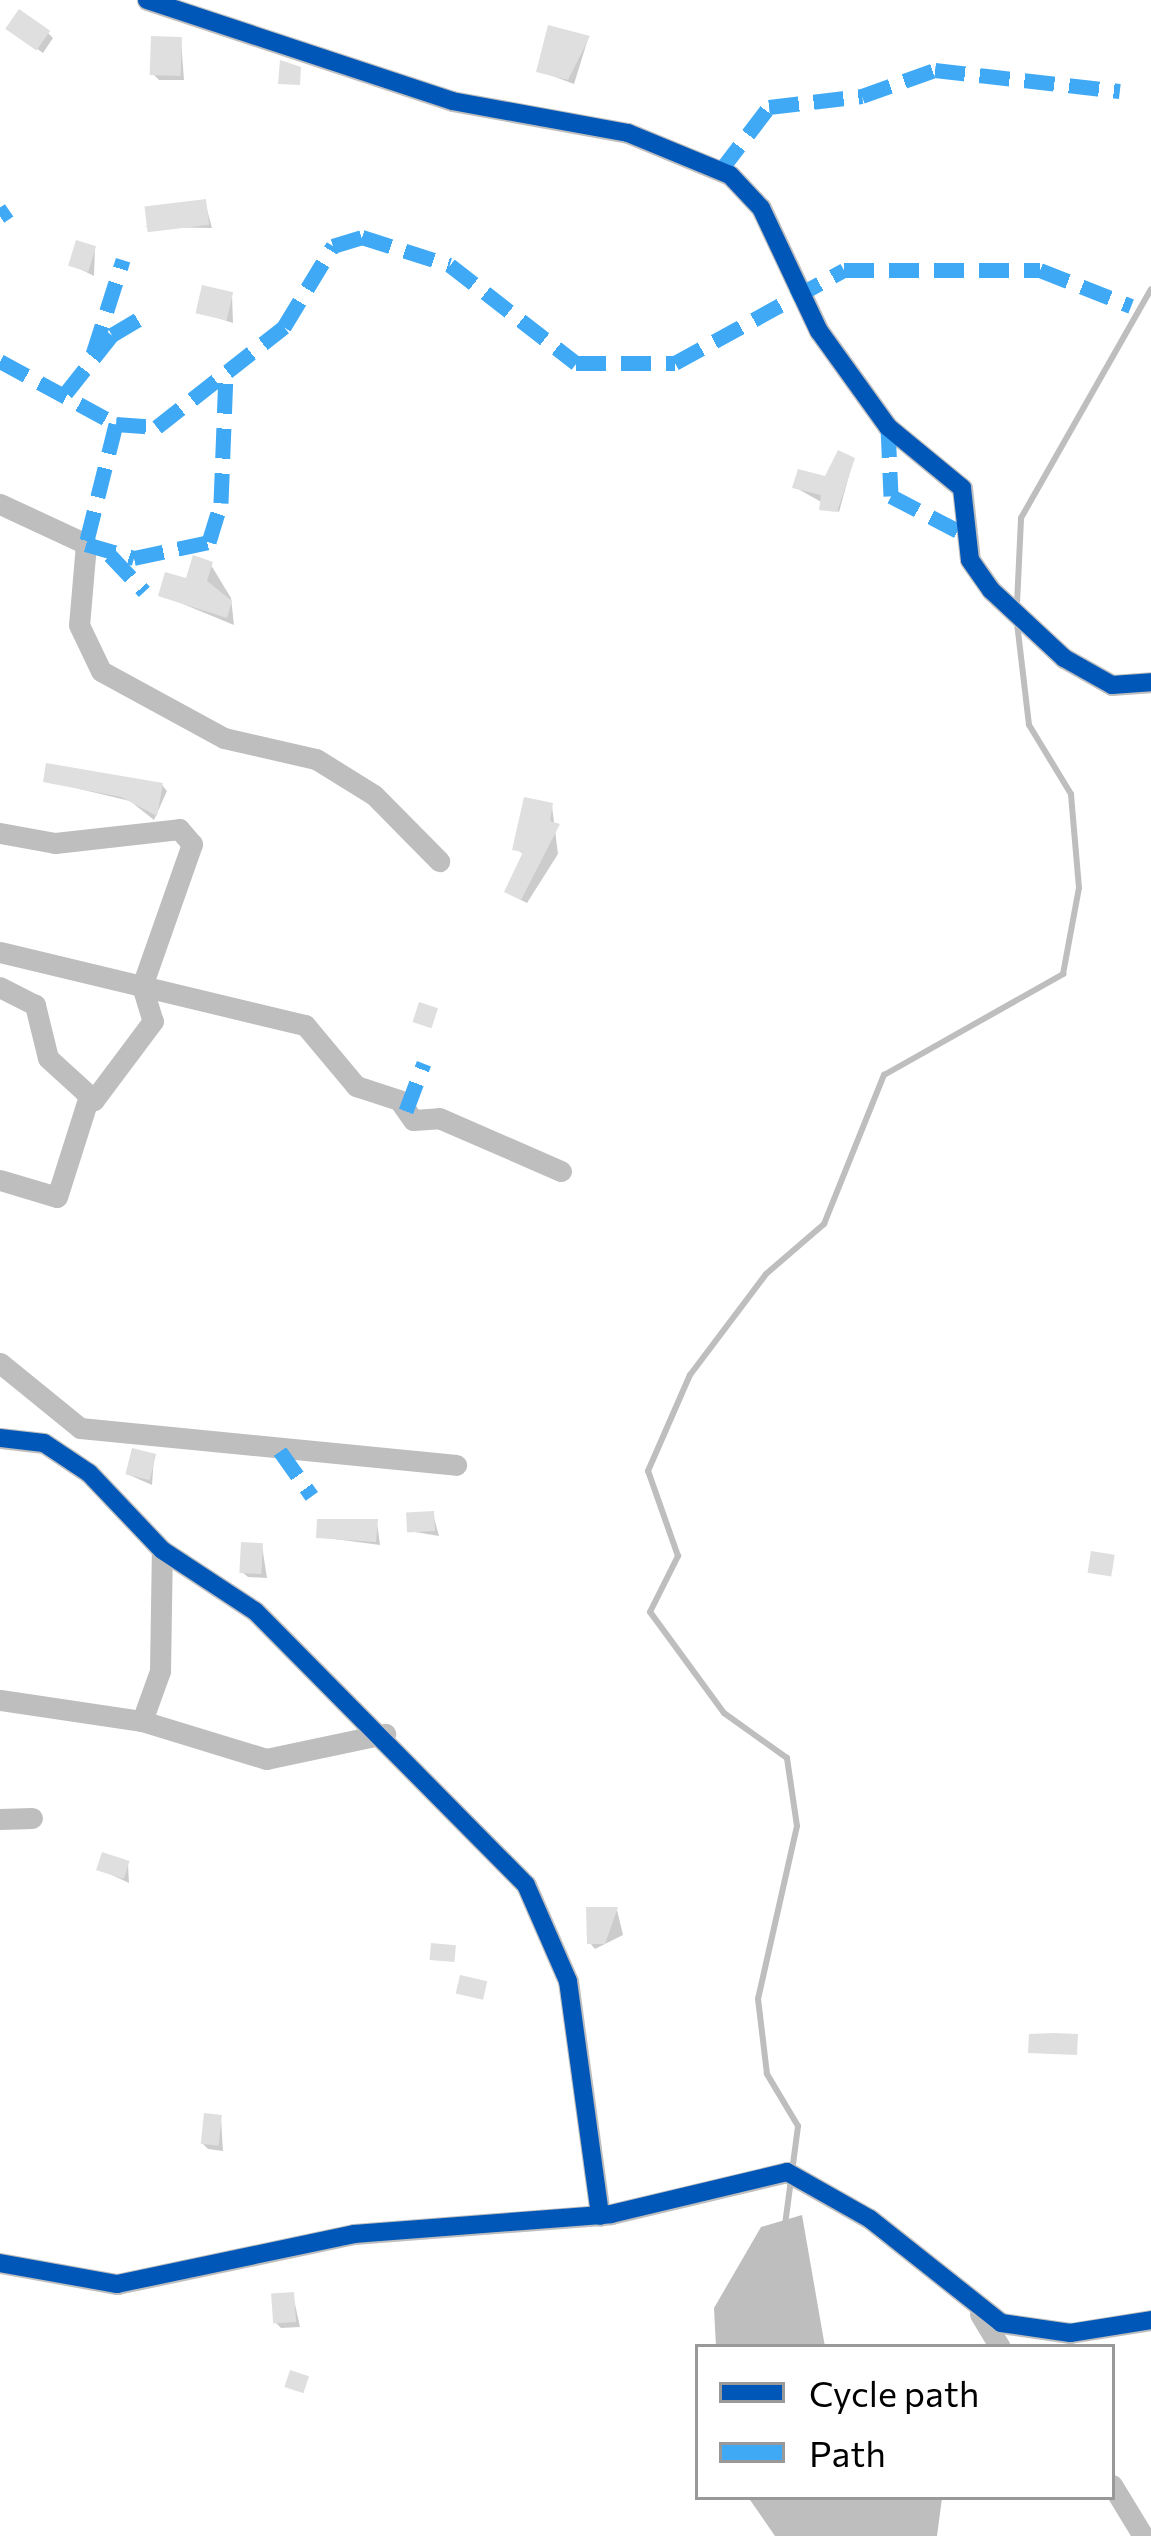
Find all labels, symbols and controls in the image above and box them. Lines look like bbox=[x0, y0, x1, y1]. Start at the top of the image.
legend bbox=[695, 2344, 1115, 2500]
text: Cycle path bbox=[809, 2370, 979, 2414]
text: Path bbox=[809, 2430, 886, 2474]

